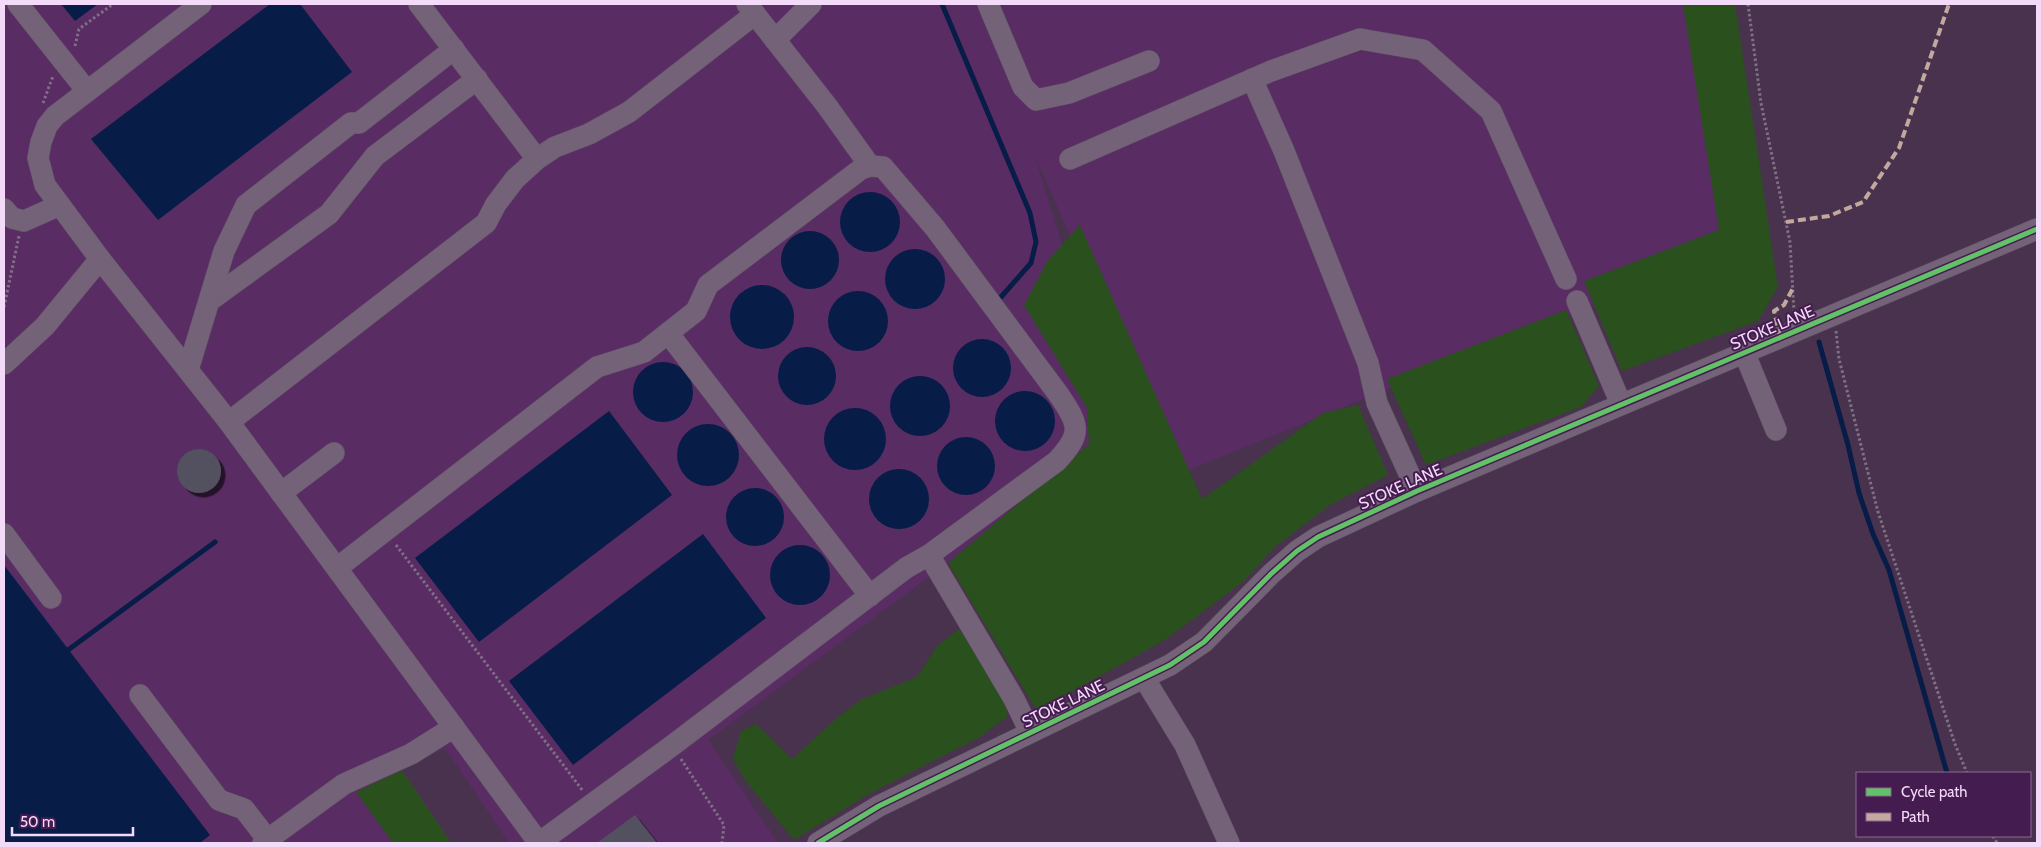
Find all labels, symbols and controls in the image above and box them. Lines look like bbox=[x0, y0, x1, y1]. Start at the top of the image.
street label: STOKE LANE bbox=[1727, 301, 1817, 354]
street label: STOKE LANE bbox=[1356, 460, 1445, 513]
street label: STOKE LANE bbox=[1019, 675, 1108, 732]
legend bbox=[1856, 772, 2031, 837]
text: Cycle path bbox=[1901, 783, 1967, 801]
scale bar bbox=[12, 804, 134, 836]
text: Path bbox=[1901, 808, 1930, 826]
text: 50 m bbox=[20, 813, 55, 831]

